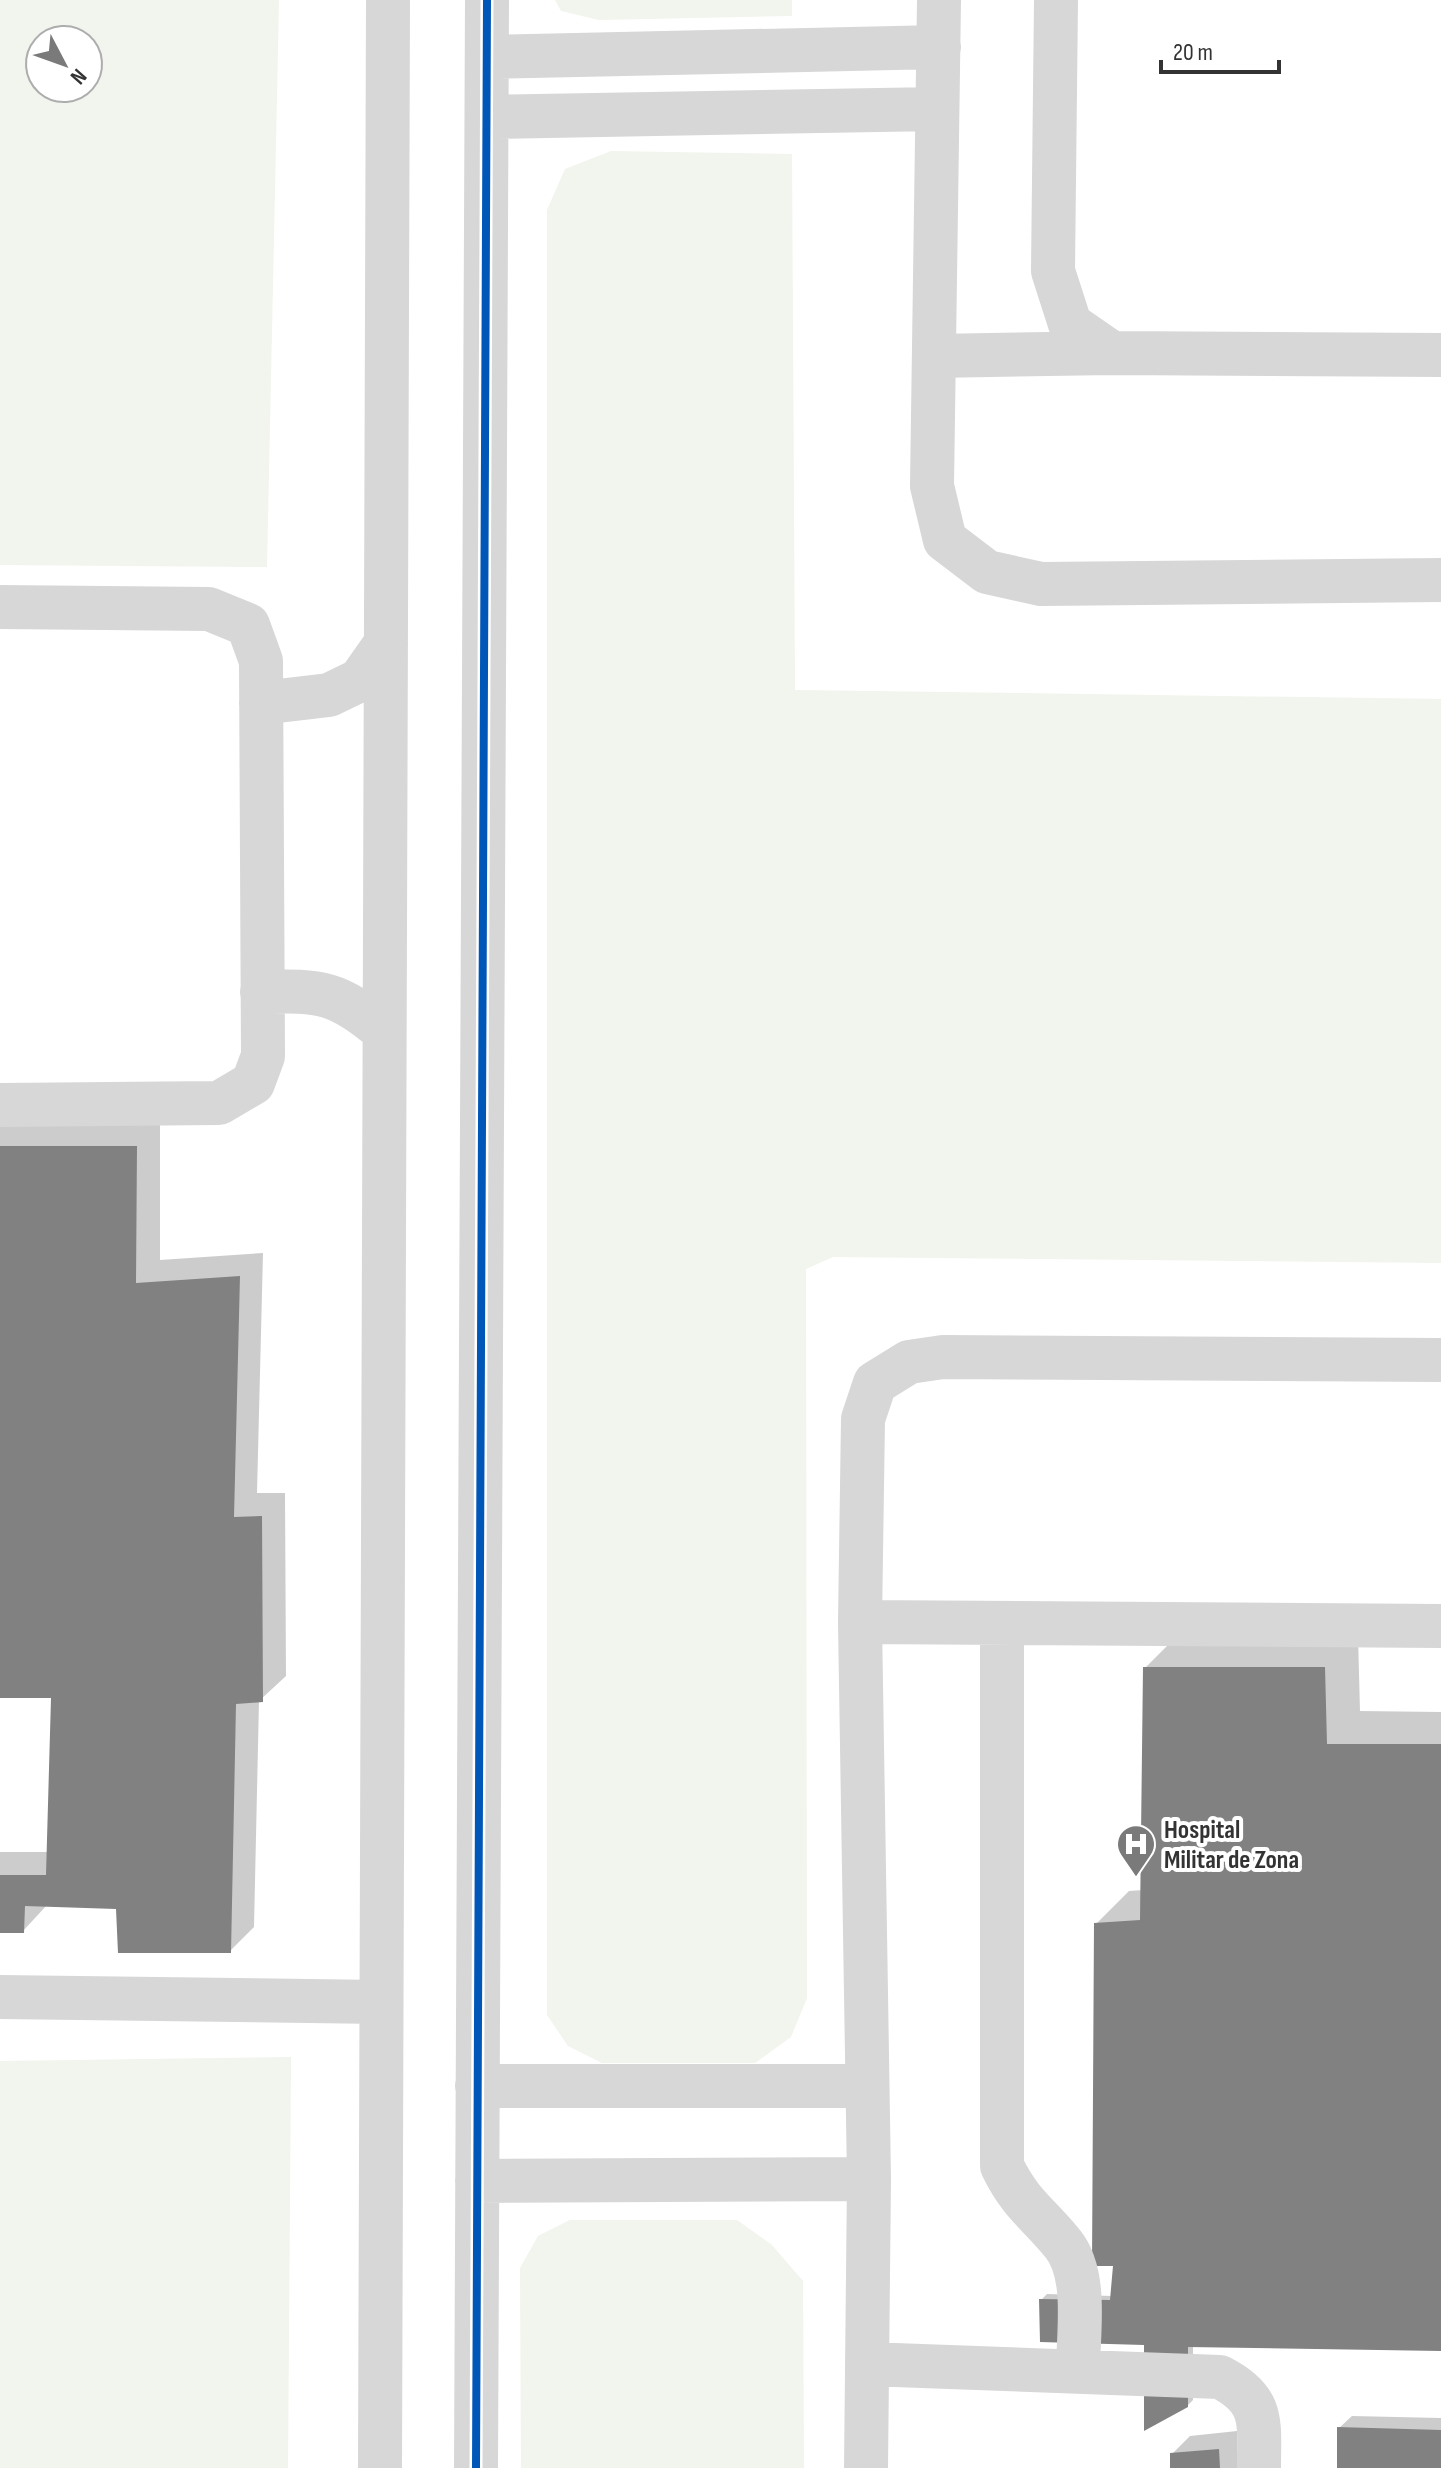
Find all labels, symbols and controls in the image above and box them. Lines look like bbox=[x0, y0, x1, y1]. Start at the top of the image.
north arrow bbox=[24, 24, 104, 104]
scale bar bbox=[1161, 24, 1279, 74]
text: 20 m bbox=[1173, 38, 1213, 67]
text: N bbox=[64, 63, 92, 89]
place label: Hospital Militar de Zona bbox=[1164, 1815, 1299, 1876]
hospital icon: Hospital Militar de Zona bbox=[1115, 1823, 1157, 1878]

